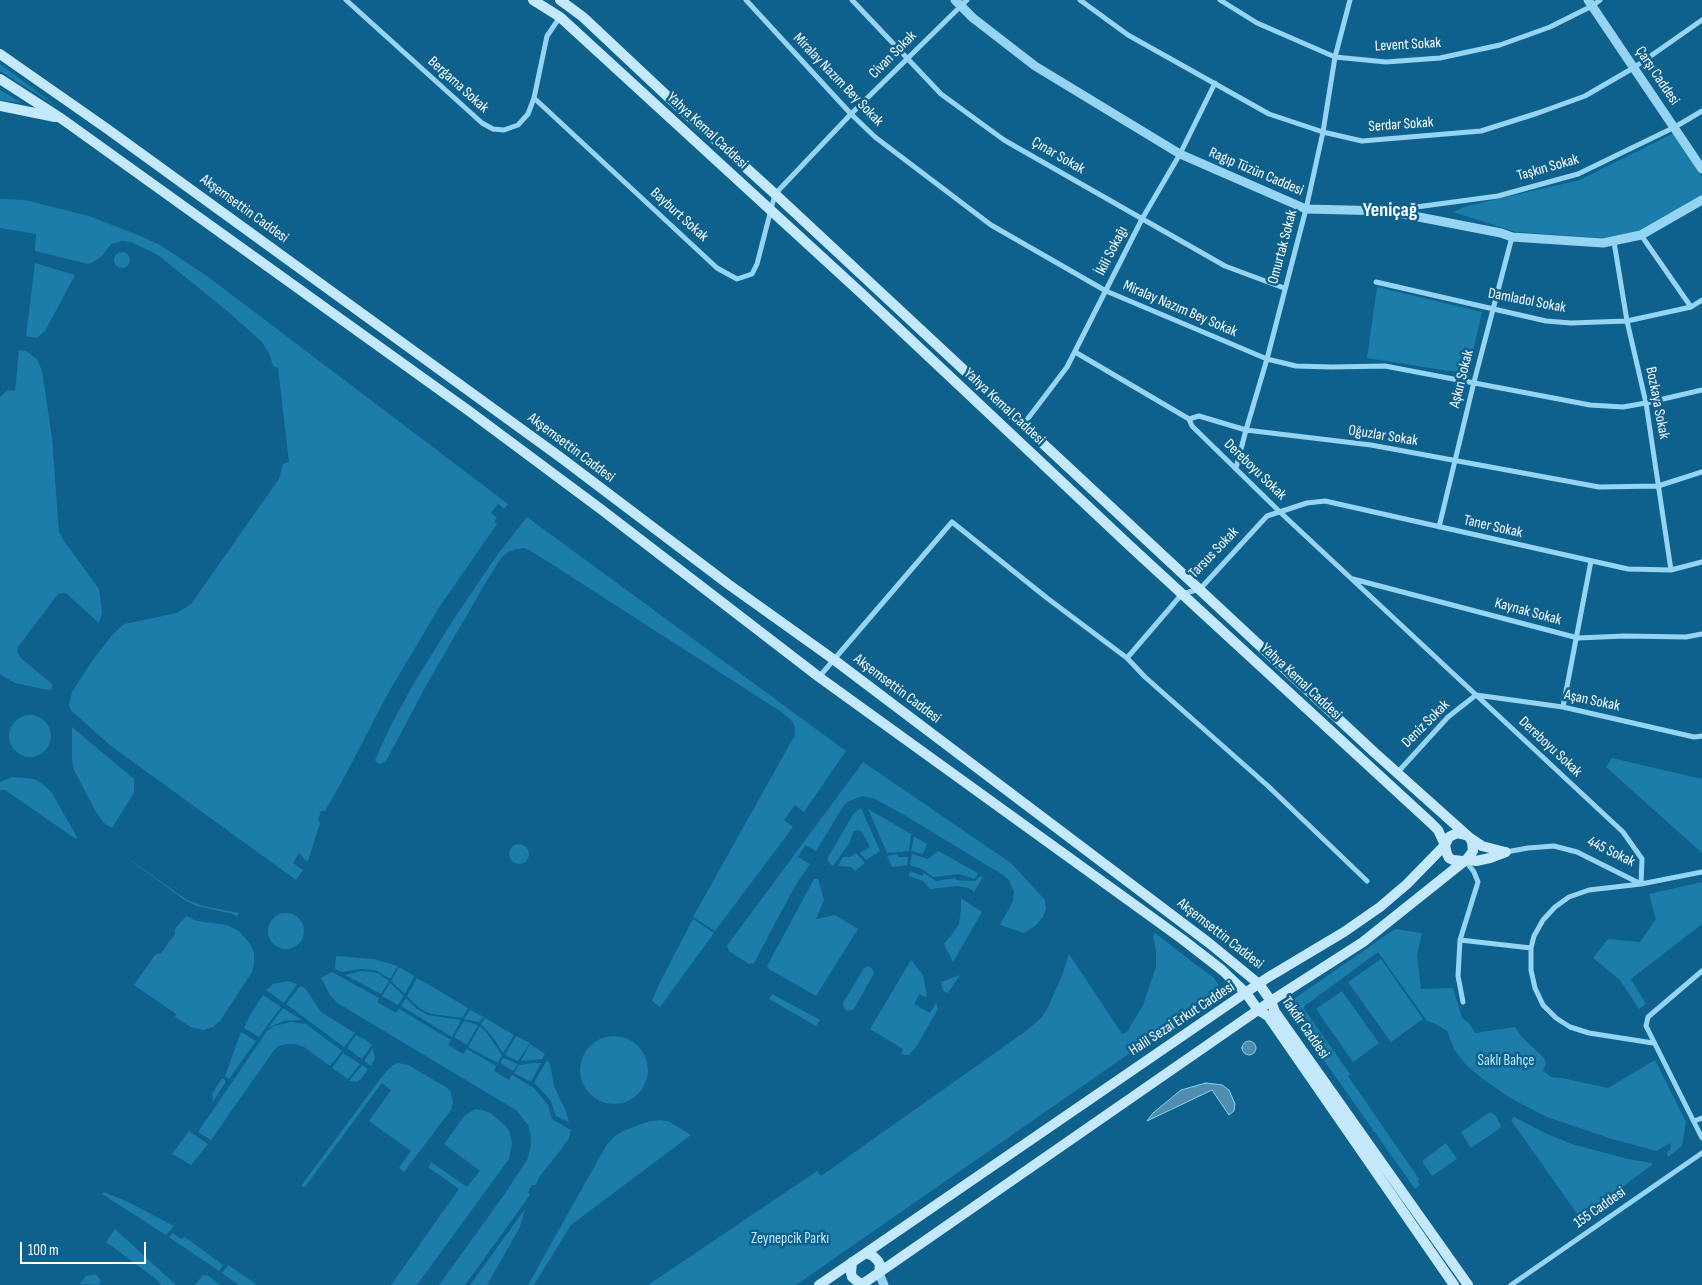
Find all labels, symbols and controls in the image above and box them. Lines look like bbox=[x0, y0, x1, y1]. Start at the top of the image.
street label: Civan Sokak bbox=[865, 27, 921, 83]
street label: Miralay Nazım Bey Sokak bbox=[789, 30, 887, 130]
street label: Levent Sokak bbox=[1374, 34, 1442, 56]
street label: Çarşı Caddesi bbox=[1631, 43, 1683, 109]
street label: Bergama Sokak bbox=[424, 53, 492, 117]
street label: Yahya Kemal Caddesi bbox=[663, 89, 751, 173]
street label: Serdar Sokak bbox=[1368, 114, 1434, 136]
street label: Çınar Sokak bbox=[1028, 134, 1088, 178]
street label: Ragıp Tüzün Caddesi bbox=[1206, 144, 1306, 200]
street label: Taşkın Sokak bbox=[1515, 151, 1581, 185]
street label: Akşemsettin Caddesi bbox=[196, 171, 292, 247]
street label: Bayburt Sokak bbox=[646, 184, 712, 246]
district label: Yeniçağ bbox=[1363, 199, 1417, 223]
street label: Omurtak Sokak bbox=[1264, 208, 1302, 286]
street label: İkili Sokağı bbox=[1092, 223, 1132, 279]
street label: Miralay Nazım Bey Sokak bbox=[1120, 277, 1240, 341]
street label: Damladol Sokak bbox=[1487, 285, 1567, 317]
street label: Aşkın Sokak bbox=[1446, 348, 1478, 410]
street label: Yahya Kemal Caddesi bbox=[960, 365, 1048, 449]
street label: Bozkaya Sokak bbox=[1641, 365, 1673, 441]
street label: Akşemsettin Caddesi bbox=[524, 409, 618, 487]
street label: Oğuzlar Sokak bbox=[1347, 422, 1419, 450]
street label: Dereboyu Sokak bbox=[1220, 436, 1290, 504]
street label: Taner Sokak bbox=[1462, 511, 1524, 543]
street label: Tarsus Sokak bbox=[1185, 524, 1243, 582]
street label: Kaynak Sokak bbox=[1493, 594, 1563, 630]
street label: Yahya Kemal Caddesi bbox=[1257, 640, 1345, 724]
street label: Akşemsettin Caddesi bbox=[850, 650, 944, 728]
street label: Aşan Sokak bbox=[1563, 686, 1621, 716]
street label: Deniz Sokak bbox=[1398, 696, 1454, 752]
street label: Dereboyu Sokak bbox=[1515, 713, 1585, 781]
street label: 445 Sokak bbox=[1584, 833, 1638, 871]
street label: Akşemsettin Caddesi bbox=[1173, 895, 1267, 973]
street label: Halil Sezai Erkut Caddesi bbox=[1126, 978, 1238, 1060]
street label: Takdir Caddesi bbox=[1277, 994, 1333, 1062]
park label: Saklı Bahçe bbox=[1478, 1052, 1534, 1070]
street label: 155 Caddesi bbox=[1571, 1184, 1629, 1232]
park label: Zeynepcik Parkı bbox=[751, 1230, 829, 1248]
scale bar bbox=[22, 1232, 149, 1264]
text: 100 m bbox=[28, 1241, 59, 1260]

